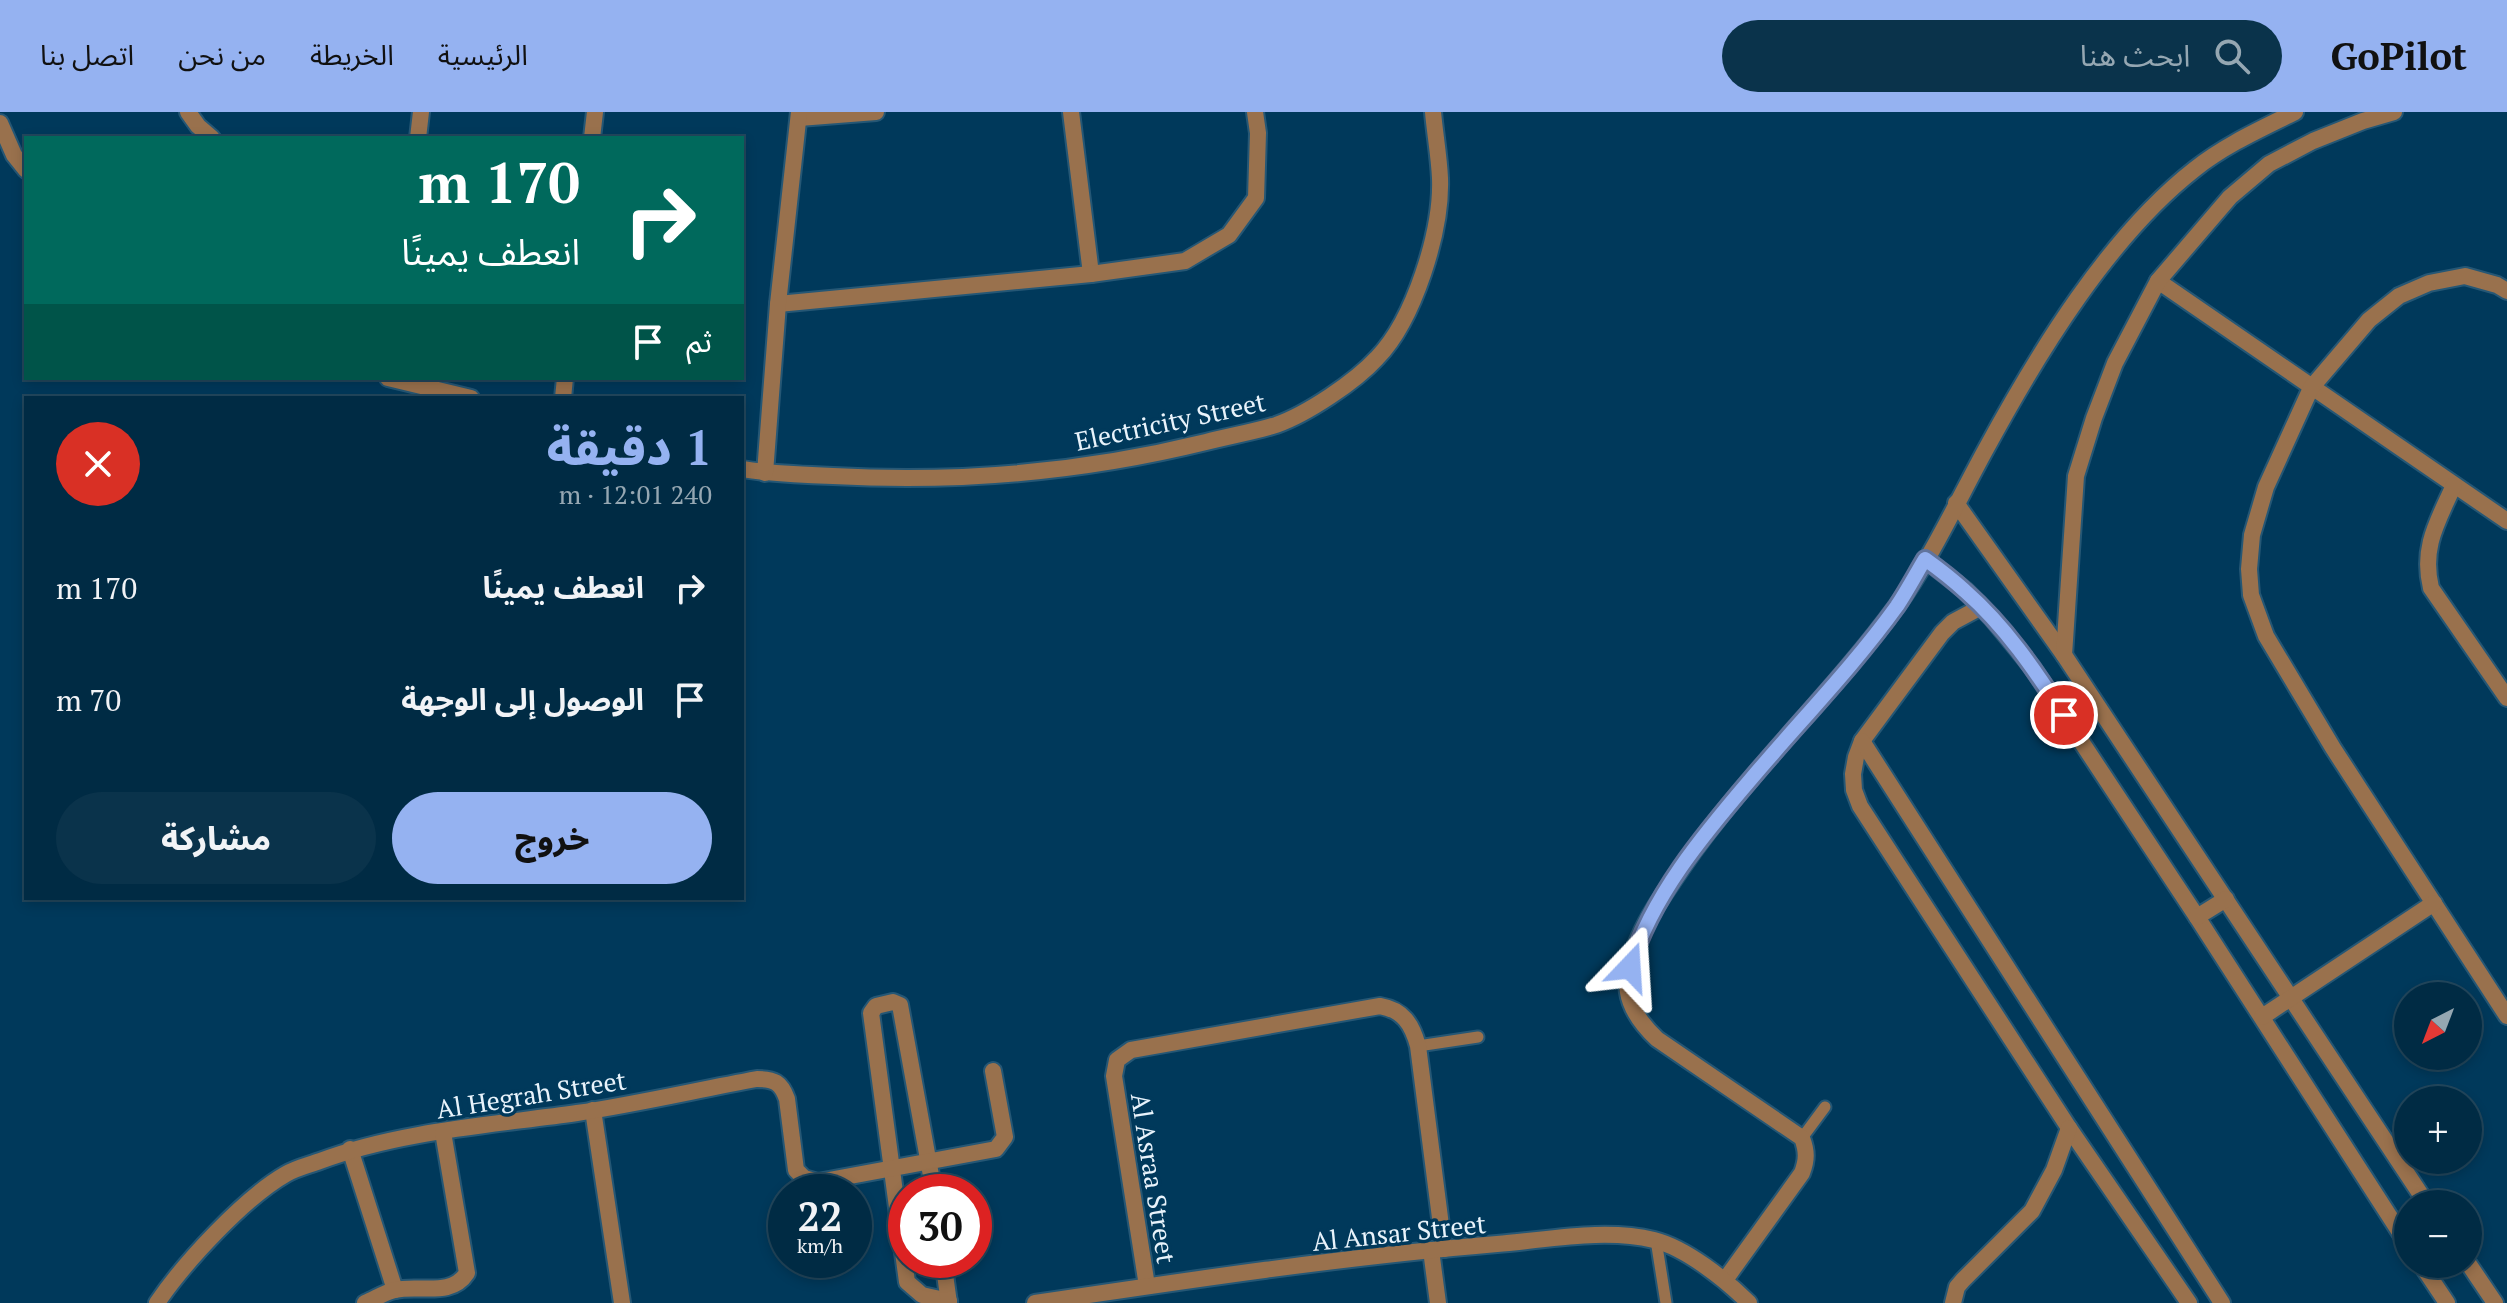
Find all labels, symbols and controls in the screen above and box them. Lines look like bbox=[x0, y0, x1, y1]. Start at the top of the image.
search box bbox=[1722, 20, 2282, 92]
text: GoPilot bbox=[2330, 31, 2467, 81]
icon: search bbox=[2210, 34, 2254, 78]
text: ابحث هنا bbox=[2080, 35, 2190, 75]
text: اتصل بنا bbox=[40, 36, 134, 73]
text: من نحن bbox=[178, 36, 266, 73]
text: الخريطة bbox=[310, 36, 394, 73]
text: الرئيسية bbox=[438, 36, 528, 73]
text: 170 m bbox=[418, 145, 580, 219]
icon: right bbox=[608, 168, 712, 272]
text: انعطف يمينًا bbox=[401, 228, 580, 275]
icon: arrive bbox=[626, 320, 670, 364]
text: ثم bbox=[686, 321, 712, 361]
street label: Electricity Street bbox=[1072, 384, 1269, 458]
text: 1 دقيقة bbox=[547, 415, 712, 479]
button: close bbox=[56, 422, 140, 506]
text: 240 m · 12:01 bbox=[559, 477, 712, 511]
icon: right bbox=[668, 566, 712, 610]
text: انعطف يمينًا bbox=[483, 567, 644, 607]
text: 170 m bbox=[56, 568, 137, 608]
icon: arrive bbox=[668, 678, 712, 722]
text: الوصول إلى الوجهة bbox=[401, 679, 644, 719]
text: 70 m bbox=[56, 680, 121, 720]
pin bbox=[2030, 681, 2098, 749]
icon: arrive bbox=[2042, 693, 2086, 737]
button: مشاركة bbox=[56, 792, 376, 884]
button: خروج bbox=[392, 792, 712, 884]
position arrow bbox=[1588, 925, 1672, 1009]
north arrow bbox=[2394, 982, 2482, 1070]
map controls bbox=[2394, 982, 2482, 1278]
street label: Al Hegrah Street bbox=[434, 1062, 629, 1126]
button: + bbox=[2394, 1086, 2482, 1174]
street label: Al Asraa Street bbox=[1124, 1090, 1184, 1266]
speed limit sign: 30 bbox=[888, 1174, 992, 1278]
text: 22 bbox=[797, 1189, 843, 1242]
button: − bbox=[2394, 1190, 2482, 1278]
street label: Al Ansar Street bbox=[1310, 1206, 1488, 1258]
text: km/h bbox=[797, 1232, 843, 1259]

